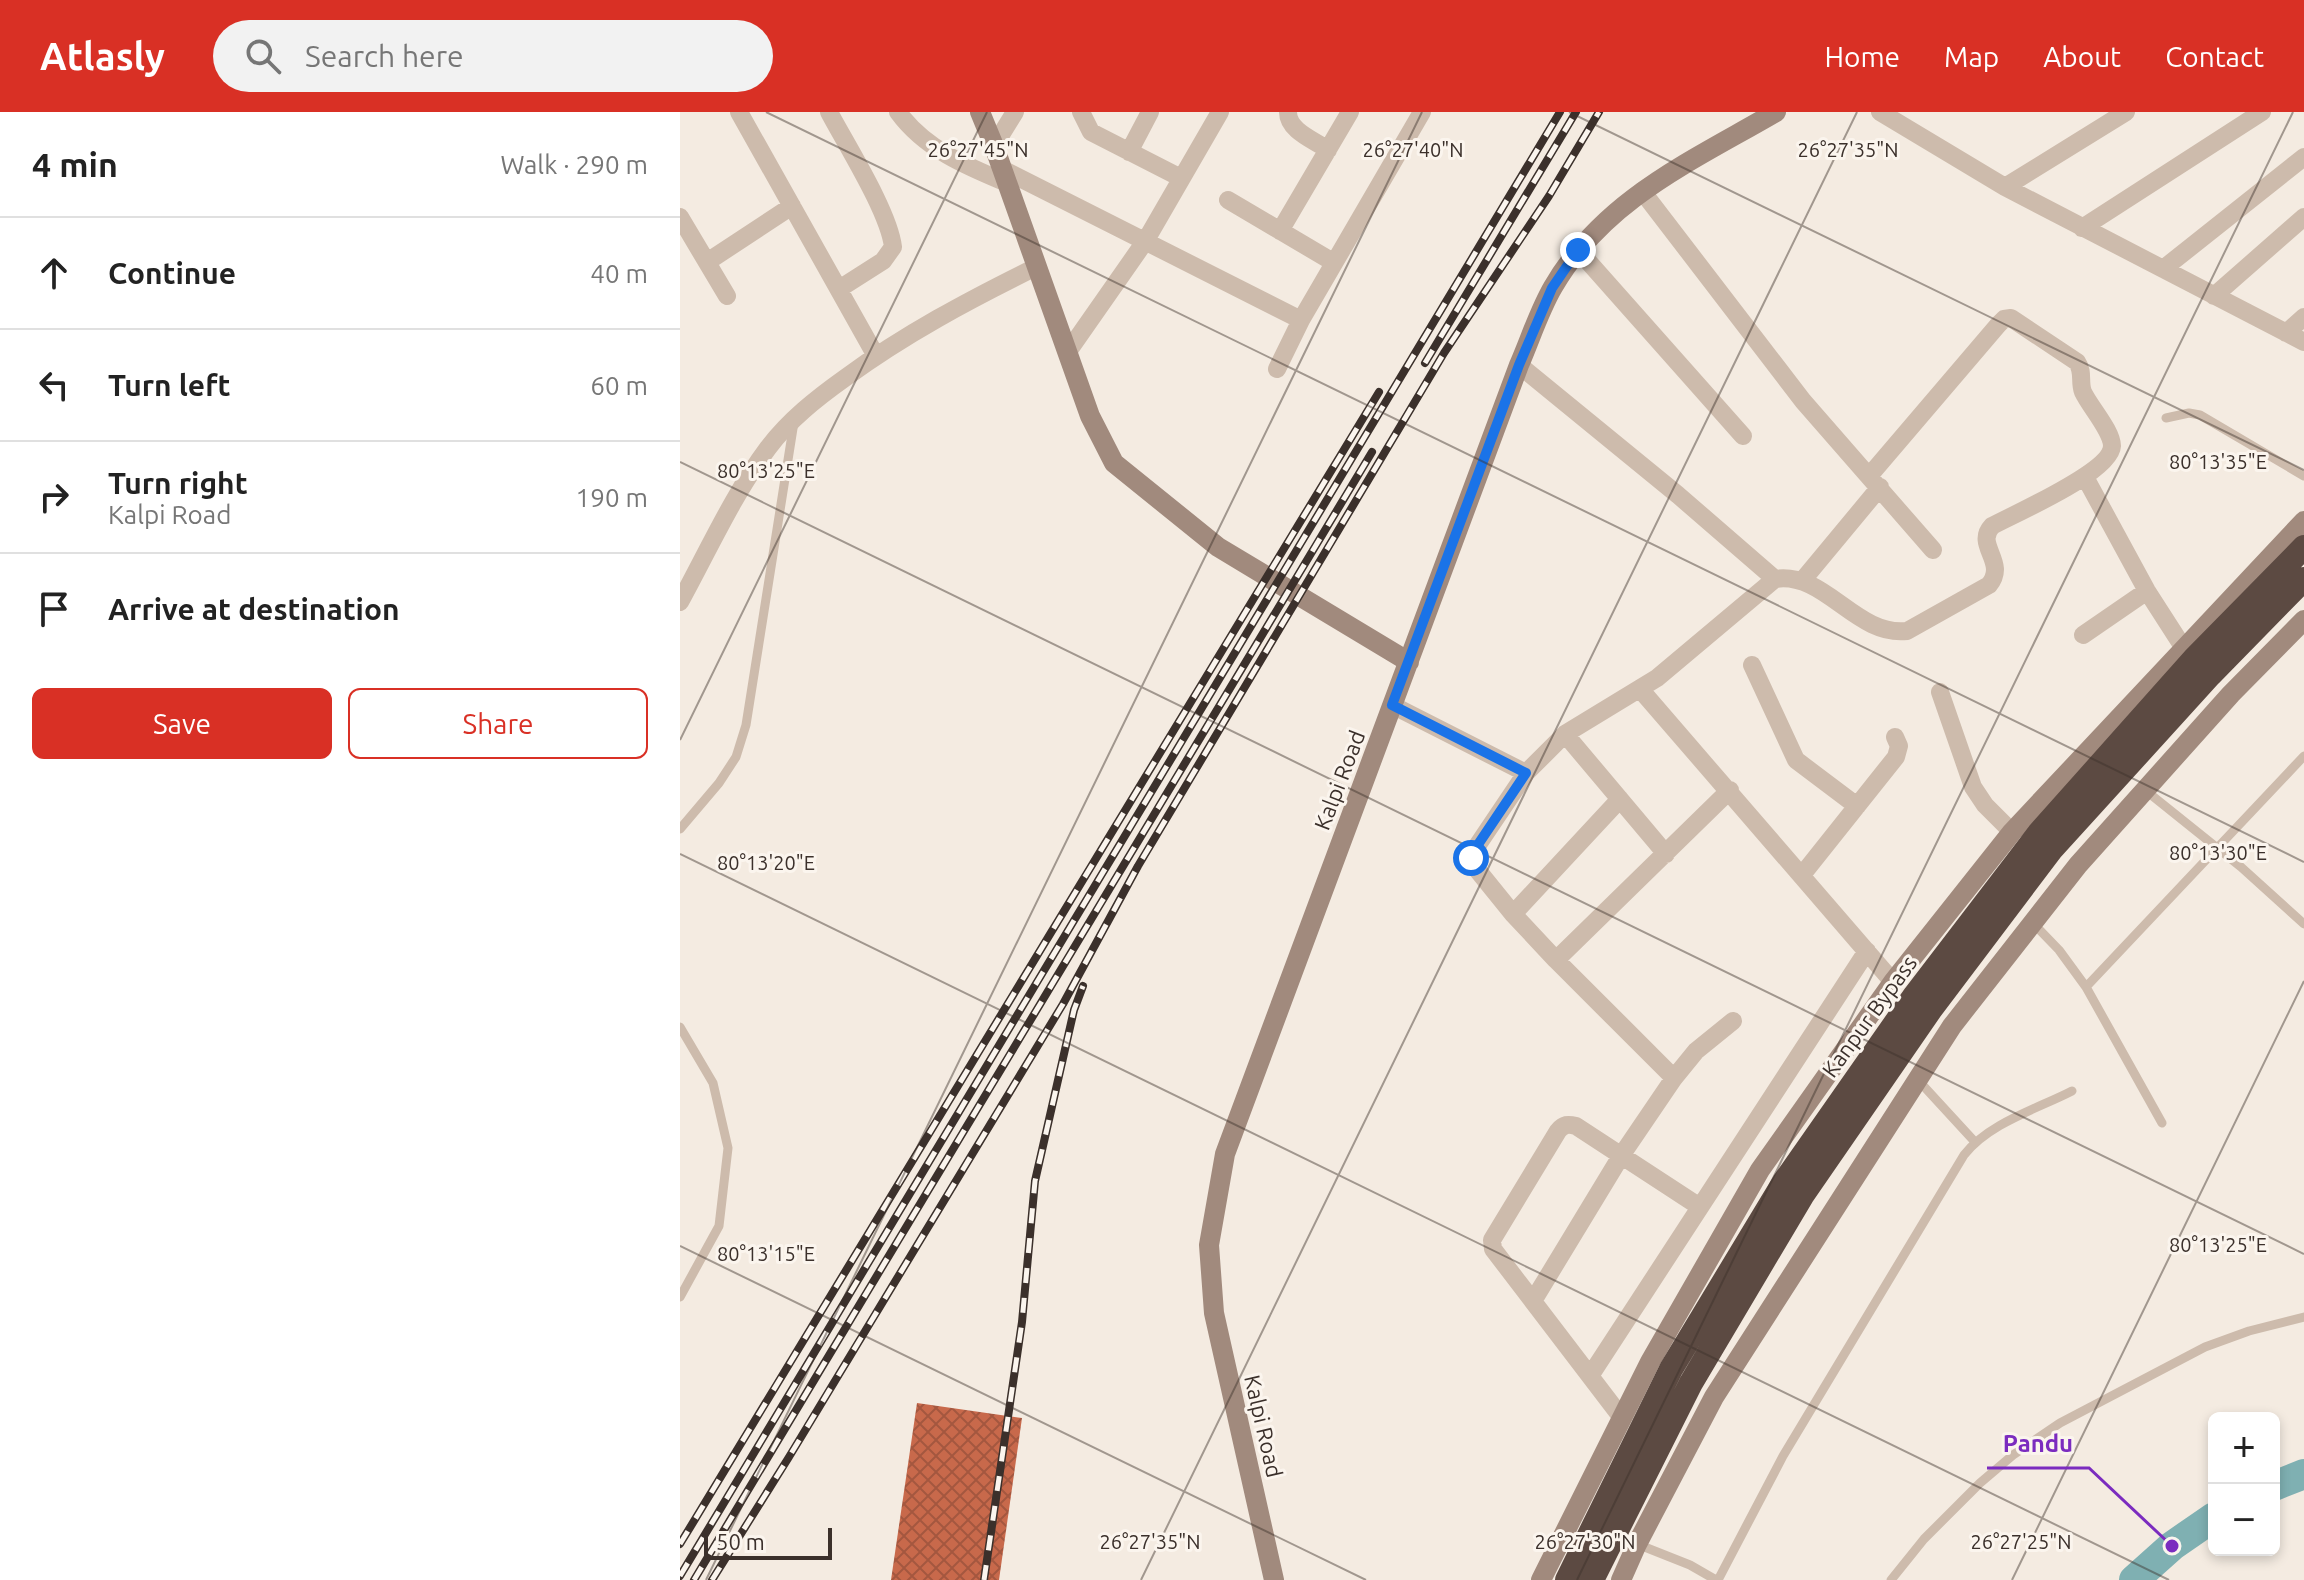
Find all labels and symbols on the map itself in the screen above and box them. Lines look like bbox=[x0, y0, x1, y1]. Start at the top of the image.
text: 26°27'45"N bbox=[927, 138, 1029, 161]
text: 26°27'40"N bbox=[1362, 138, 1464, 161]
text: 26°27'35"N bbox=[1797, 138, 1899, 161]
route end bbox=[1560, 232, 1596, 268]
text: 80°13'35"E bbox=[2169, 450, 2267, 473]
text: 80°13'25"E bbox=[717, 459, 815, 482]
street label: Kalpi Road bbox=[1309, 727, 1369, 833]
route start bbox=[1453, 840, 1489, 876]
text: 80°13'30"E bbox=[2169, 841, 2267, 864]
text: 80°13'20"E bbox=[717, 851, 815, 874]
street label: Kanpur Bypass bbox=[1817, 950, 1921, 1082]
text: 80°13'25"E bbox=[2169, 1233, 2267, 1256]
text: 80°13'15"E bbox=[717, 1242, 815, 1265]
street label: Kalpi Road bbox=[1240, 1372, 1288, 1480]
callout: Pandu bbox=[1987, 1420, 2089, 1468]
text: Pandu bbox=[2003, 1430, 2073, 1457]
scale bar bbox=[704, 1524, 832, 1560]
text: 26°27'35"N bbox=[1099, 1530, 1201, 1553]
text: 26°27'30"N bbox=[1534, 1530, 1636, 1553]
text: 26°27'25"N bbox=[1970, 1530, 2072, 1553]

